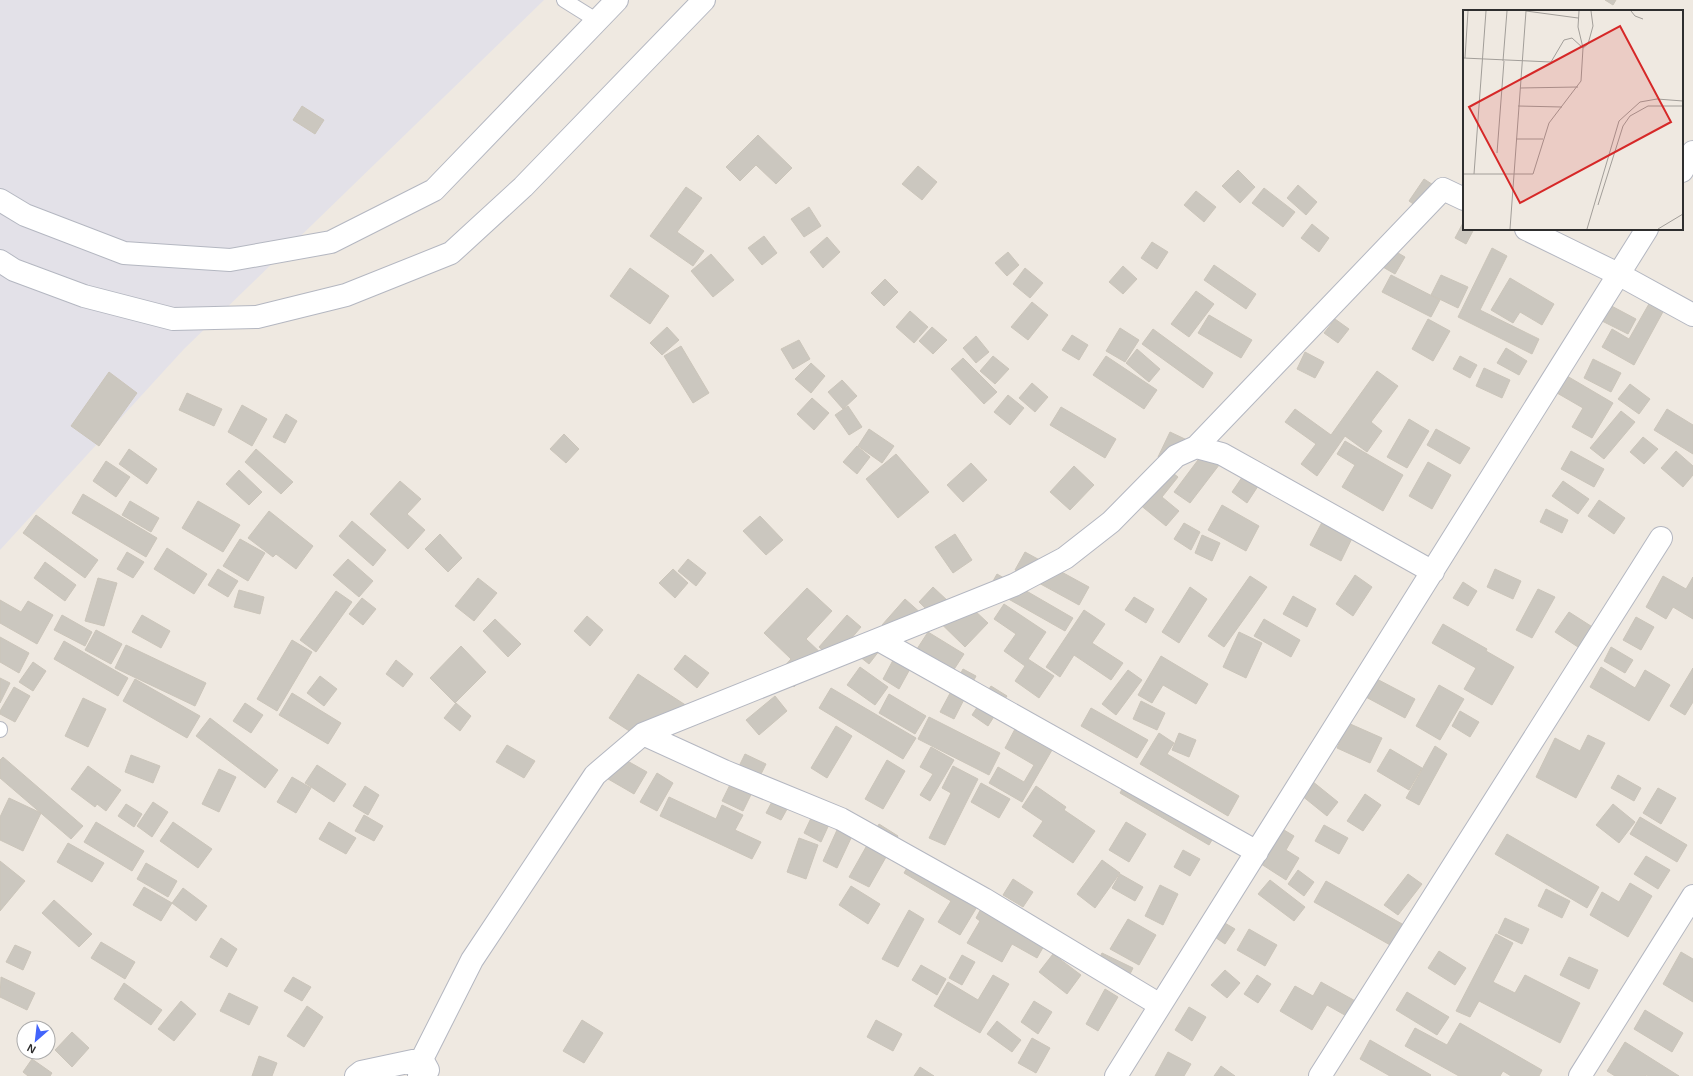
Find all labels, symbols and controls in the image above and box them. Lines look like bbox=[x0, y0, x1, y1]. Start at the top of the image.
inset map bbox=[1463, 10, 1683, 230]
north arrow bbox=[16, 1020, 56, 1060]
text: N bbox=[25, 1042, 38, 1056]

